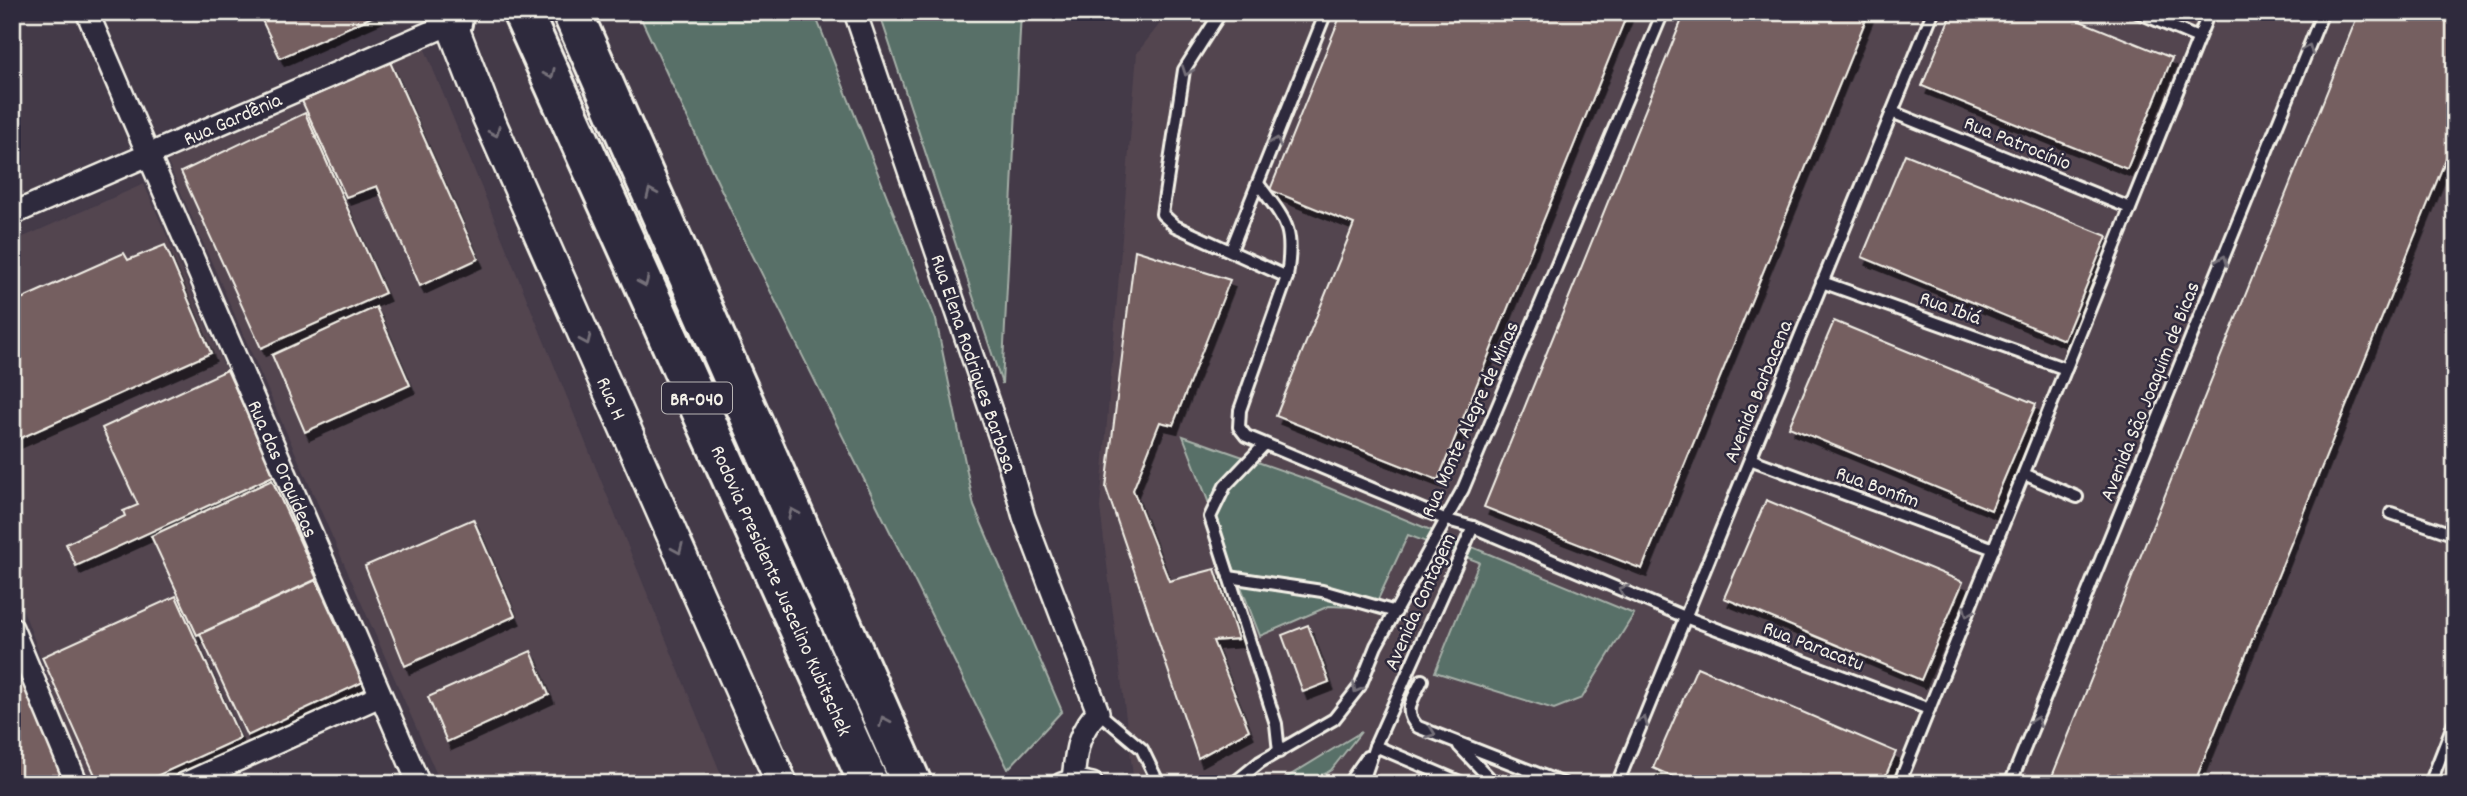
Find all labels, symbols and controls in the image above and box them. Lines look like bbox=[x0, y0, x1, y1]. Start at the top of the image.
one-way arrow bbox=[2300, 44, 2314, 56]
one-way arrow bbox=[1181, 64, 1195, 76]
one-way arrow bbox=[542, 67, 556, 80]
street label: Rua Gardênia bbox=[179, 86, 288, 156]
street label: Rua Patrocínio bbox=[1959, 110, 2075, 180]
one-way arrow bbox=[487, 125, 501, 138]
one-way arrow bbox=[1268, 136, 1282, 148]
one-way arrow bbox=[645, 188, 659, 200]
street label: Rua Elena Rodrigues Barbosa bbox=[921, 251, 1023, 479]
one-way arrow bbox=[2215, 255, 2229, 267]
one-way arrow bbox=[636, 274, 650, 287]
street label: Avenida São Joaquim de Bicas bbox=[2094, 278, 2210, 506]
street label: Rua Ibiá bbox=[1915, 285, 1986, 335]
street label: Avenida Barbacena bbox=[1718, 315, 1802, 468]
street label: Rua Monte Alegre de Minas bbox=[1415, 317, 1529, 523]
one-way arrow bbox=[578, 334, 592, 346]
street label: Rua H bbox=[586, 373, 632, 426]
road number: BR-040 bbox=[662, 382, 732, 414]
street label: Rua das Orquídeas bbox=[238, 396, 323, 543]
street label: Rodovia Presidente Juscelino Kubitschek bbox=[701, 441, 858, 742]
street label: Rua Bonfim bbox=[1831, 460, 1923, 518]
one-way arrow bbox=[787, 508, 801, 520]
street label: Avenida Contagem bbox=[1378, 529, 1465, 676]
one-way arrow bbox=[670, 541, 684, 554]
one-way arrow bbox=[1617, 584, 1630, 598]
one-way arrow bbox=[1963, 605, 1977, 617]
street label: Rua Paracatu bbox=[1758, 615, 1868, 681]
one-way arrow bbox=[1352, 680, 1365, 693]
one-way arrow bbox=[1634, 715, 1648, 727]
one-way arrow bbox=[2028, 715, 2042, 728]
one-way arrow bbox=[878, 716, 892, 729]
one-way arrow bbox=[1424, 724, 1436, 738]

